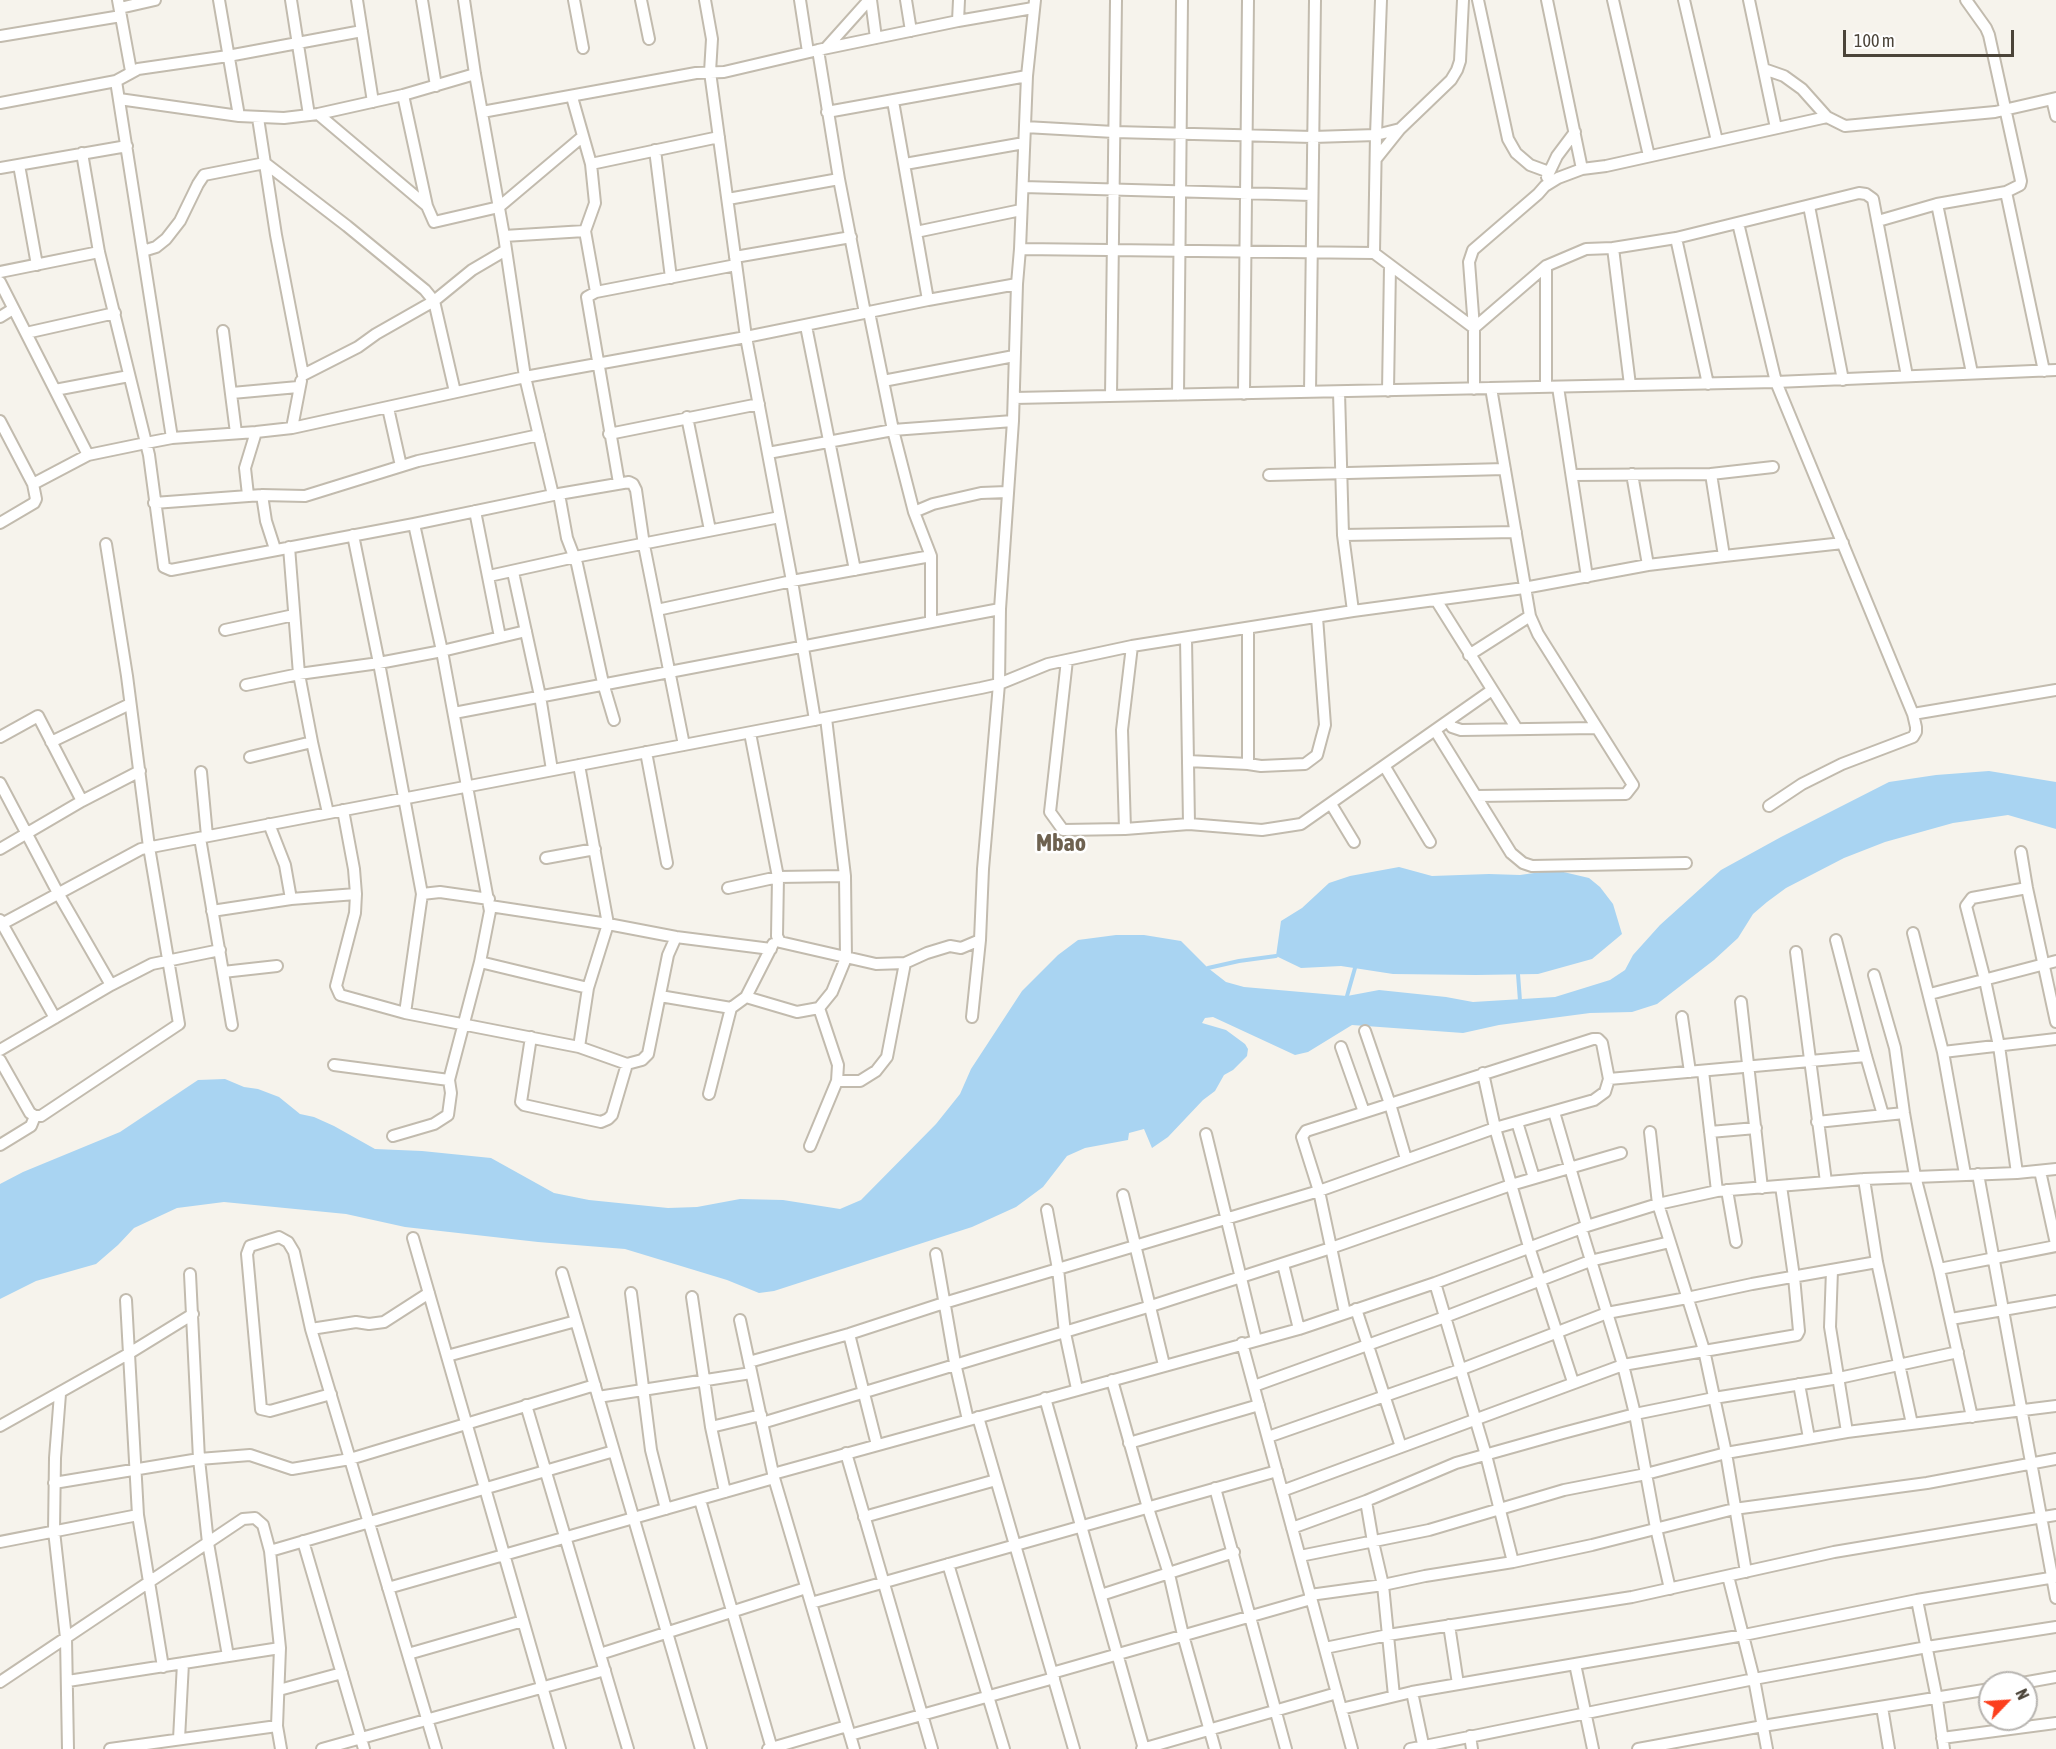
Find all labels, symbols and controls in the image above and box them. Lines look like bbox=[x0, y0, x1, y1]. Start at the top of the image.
scale bar bbox=[1846, 18, 2017, 56]
text: 100 m bbox=[1854, 30, 1895, 51]
district label: Mbao bbox=[1036, 829, 1086, 857]
north arrow bbox=[1978, 1671, 2038, 1731]
text: N bbox=[2012, 1686, 2033, 1702]

